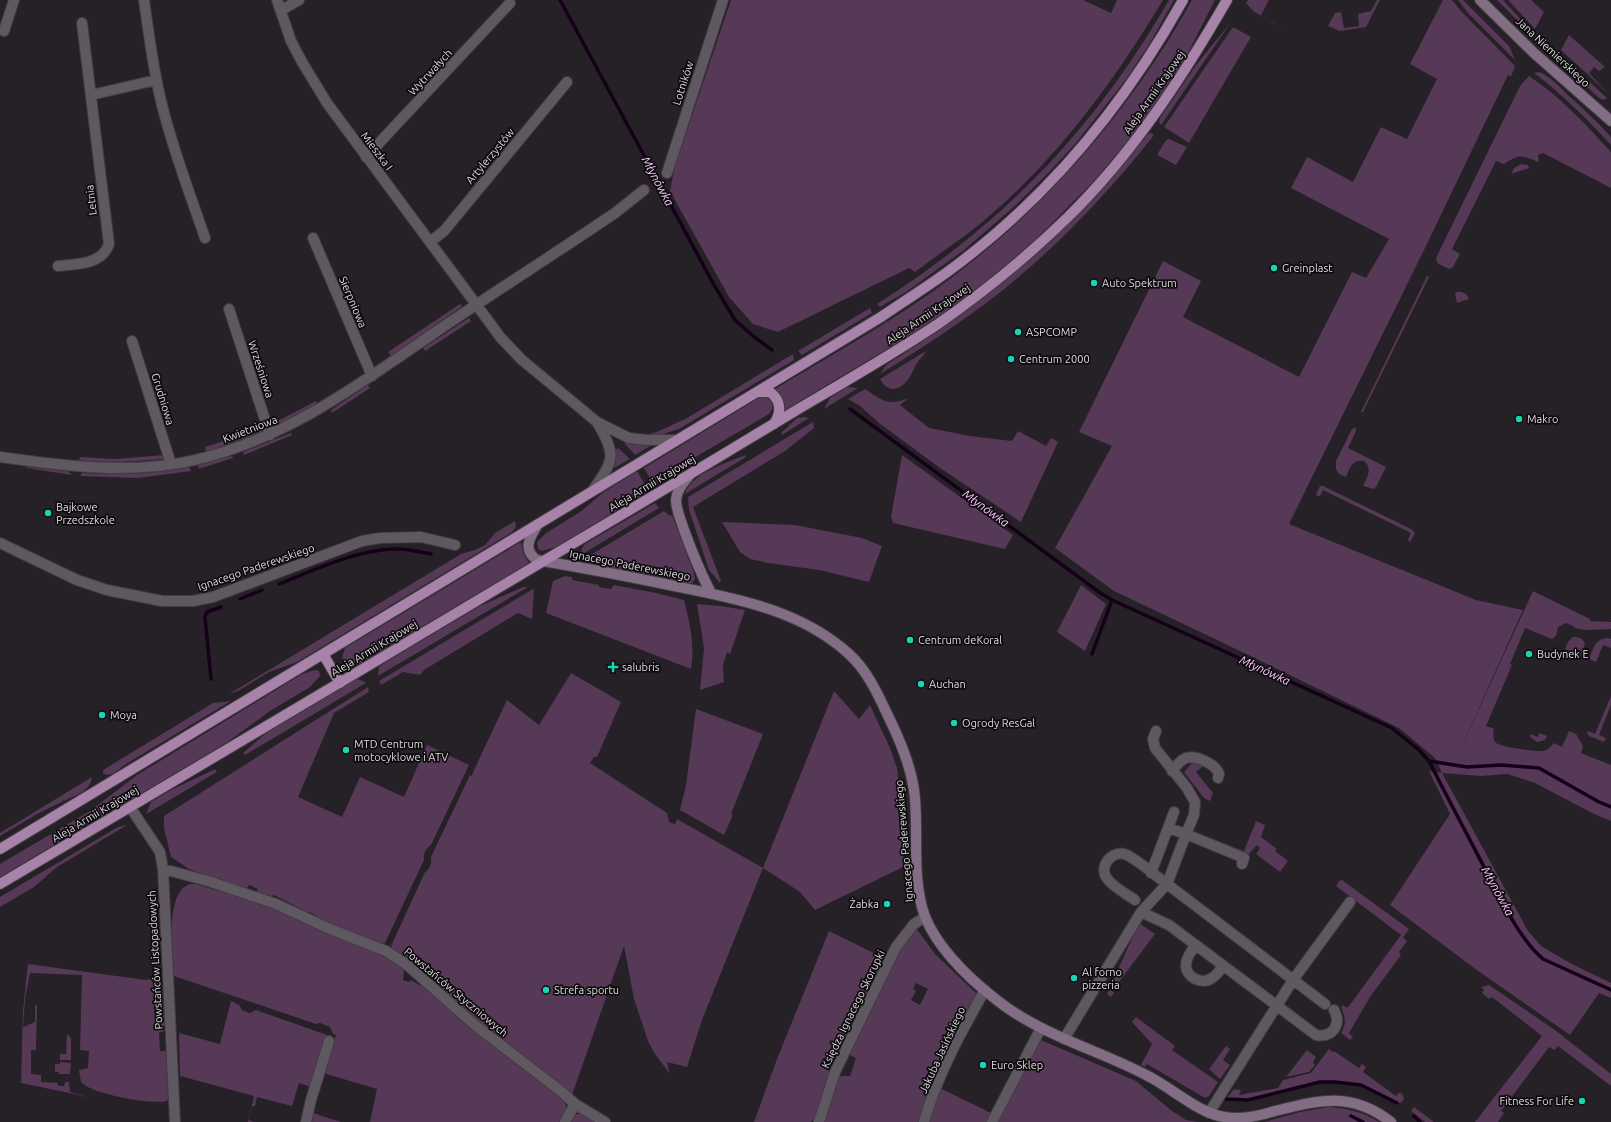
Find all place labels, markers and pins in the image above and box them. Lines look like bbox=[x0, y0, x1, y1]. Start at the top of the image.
place label: Greinplast bbox=[1282, 262, 1333, 274]
marker: Greinplast bbox=[1269, 263, 1279, 273]
place label: Auto Spektrum bbox=[1102, 277, 1177, 289]
marker: Auto Spektrum bbox=[1089, 278, 1099, 288]
place label: ASPCOMP bbox=[1026, 326, 1077, 338]
marker: ASPCOMP bbox=[1013, 327, 1023, 337]
place label: Centrum 2000 bbox=[1019, 353, 1090, 365]
marker: Centrum 2000 bbox=[1006, 354, 1016, 364]
place label: Makro bbox=[1527, 413, 1558, 425]
marker: Makro bbox=[1514, 414, 1524, 424]
place label: Bajkowe Przedszkole bbox=[56, 501, 115, 526]
marker: Bajkowe Przedszkole bbox=[43, 508, 53, 518]
place label: Centrum deKoral bbox=[918, 634, 1002, 646]
marker: Centrum deKoral bbox=[905, 635, 915, 645]
place label: Budynek E bbox=[1537, 648, 1589, 660]
marker: Budynek E bbox=[1524, 649, 1534, 659]
marker: salubris bbox=[607, 661, 619, 673]
place label: salubris bbox=[622, 661, 660, 673]
place label: Auchan bbox=[929, 678, 966, 690]
marker: Auchan bbox=[916, 679, 926, 689]
place label: Moya bbox=[110, 709, 137, 721]
marker: Moya bbox=[97, 710, 107, 720]
place label: Ogrody ResGal bbox=[962, 717, 1035, 729]
marker: Ogrody ResGal bbox=[949, 718, 959, 728]
place label: MTD Centrum motocyklowe i ATV bbox=[354, 738, 448, 763]
marker: MTD Centrum motocyklowe i ATV bbox=[341, 745, 351, 755]
place label: Żabka bbox=[849, 898, 879, 910]
marker: Żabka bbox=[882, 899, 892, 909]
place label: Al forno pizzeria bbox=[1082, 966, 1122, 991]
marker: Al forno pizzeria bbox=[1069, 973, 1079, 983]
place label: Strefa sportu bbox=[554, 984, 619, 996]
marker: Strefa sportu bbox=[541, 985, 551, 995]
place label: Euro Sklep bbox=[991, 1059, 1043, 1071]
marker: Euro Sklep bbox=[978, 1060, 988, 1070]
place label: Fitness For Life bbox=[1499, 1095, 1574, 1107]
marker: Fitness For Life bbox=[1577, 1096, 1587, 1106]

